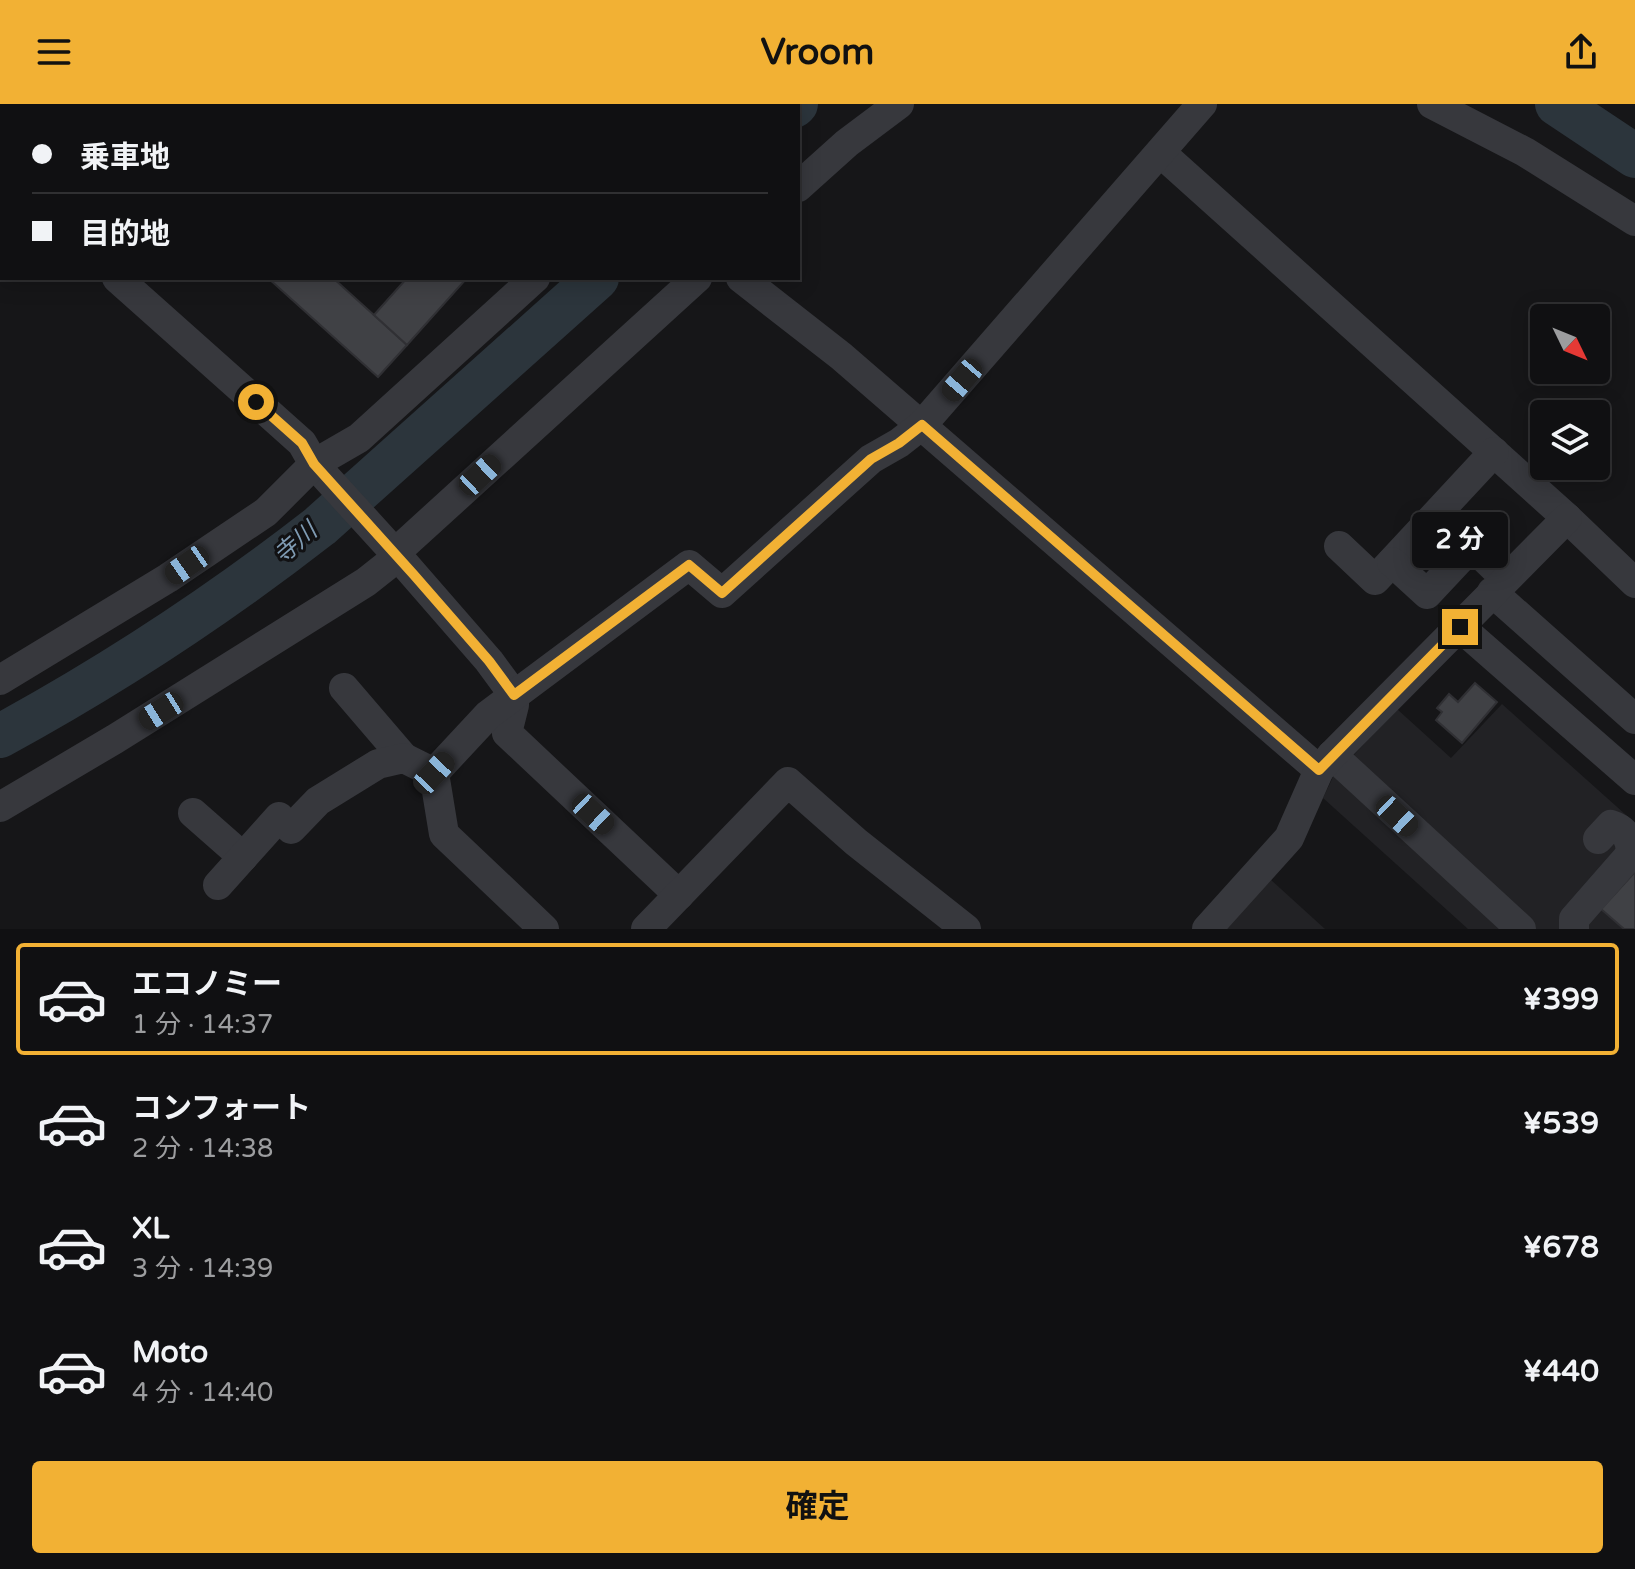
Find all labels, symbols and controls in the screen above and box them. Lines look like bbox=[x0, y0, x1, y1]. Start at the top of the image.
icon: menu bbox=[32, 30, 76, 74]
icon: share bbox=[1559, 30, 1603, 74]
text: Vroom bbox=[761, 31, 874, 74]
text: 乗車地 bbox=[80, 139, 170, 176]
text: 目的地 bbox=[80, 216, 170, 253]
north arrow bbox=[1530, 304, 1610, 384]
map controls bbox=[1530, 304, 1610, 480]
car bbox=[937, 354, 987, 406]
route start bbox=[238, 384, 274, 420]
button: layers bbox=[1530, 400, 1610, 480]
car bbox=[454, 450, 506, 500]
callout: 2 分 bbox=[1412, 511, 1508, 567]
water label: 寺川 bbox=[268, 515, 325, 570]
text: 2 分 bbox=[1435, 524, 1485, 555]
car bbox=[160, 541, 214, 589]
route end bbox=[1442, 609, 1478, 645]
car bbox=[134, 688, 188, 734]
car bbox=[409, 747, 459, 799]
car bbox=[567, 789, 619, 839]
car bbox=[1371, 791, 1423, 841]
icon: car bbox=[36, 963, 108, 1035]
text: エコノミー bbox=[132, 966, 282, 1003]
text: ¥399 bbox=[1523, 981, 1599, 1018]
text: 1 分 · 14:37 bbox=[132, 1009, 273, 1040]
icon: car bbox=[36, 1087, 108, 1159]
text: コンフォート bbox=[132, 1090, 311, 1127]
text: ¥539 bbox=[1523, 1105, 1599, 1142]
text: 2 分 · 14:38 bbox=[132, 1133, 273, 1164]
text: XL bbox=[132, 1210, 169, 1247]
icon: car bbox=[36, 1211, 108, 1283]
text: ¥678 bbox=[1523, 1229, 1599, 1266]
text: 3 分 · 14:39 bbox=[132, 1253, 273, 1284]
text: Moto bbox=[132, 1334, 208, 1371]
icon: car bbox=[36, 1335, 108, 1407]
text: ¥440 bbox=[1523, 1353, 1599, 1390]
text: 4 分 · 14:40 bbox=[132, 1377, 273, 1408]
button: 確定 bbox=[32, 1461, 1603, 1553]

